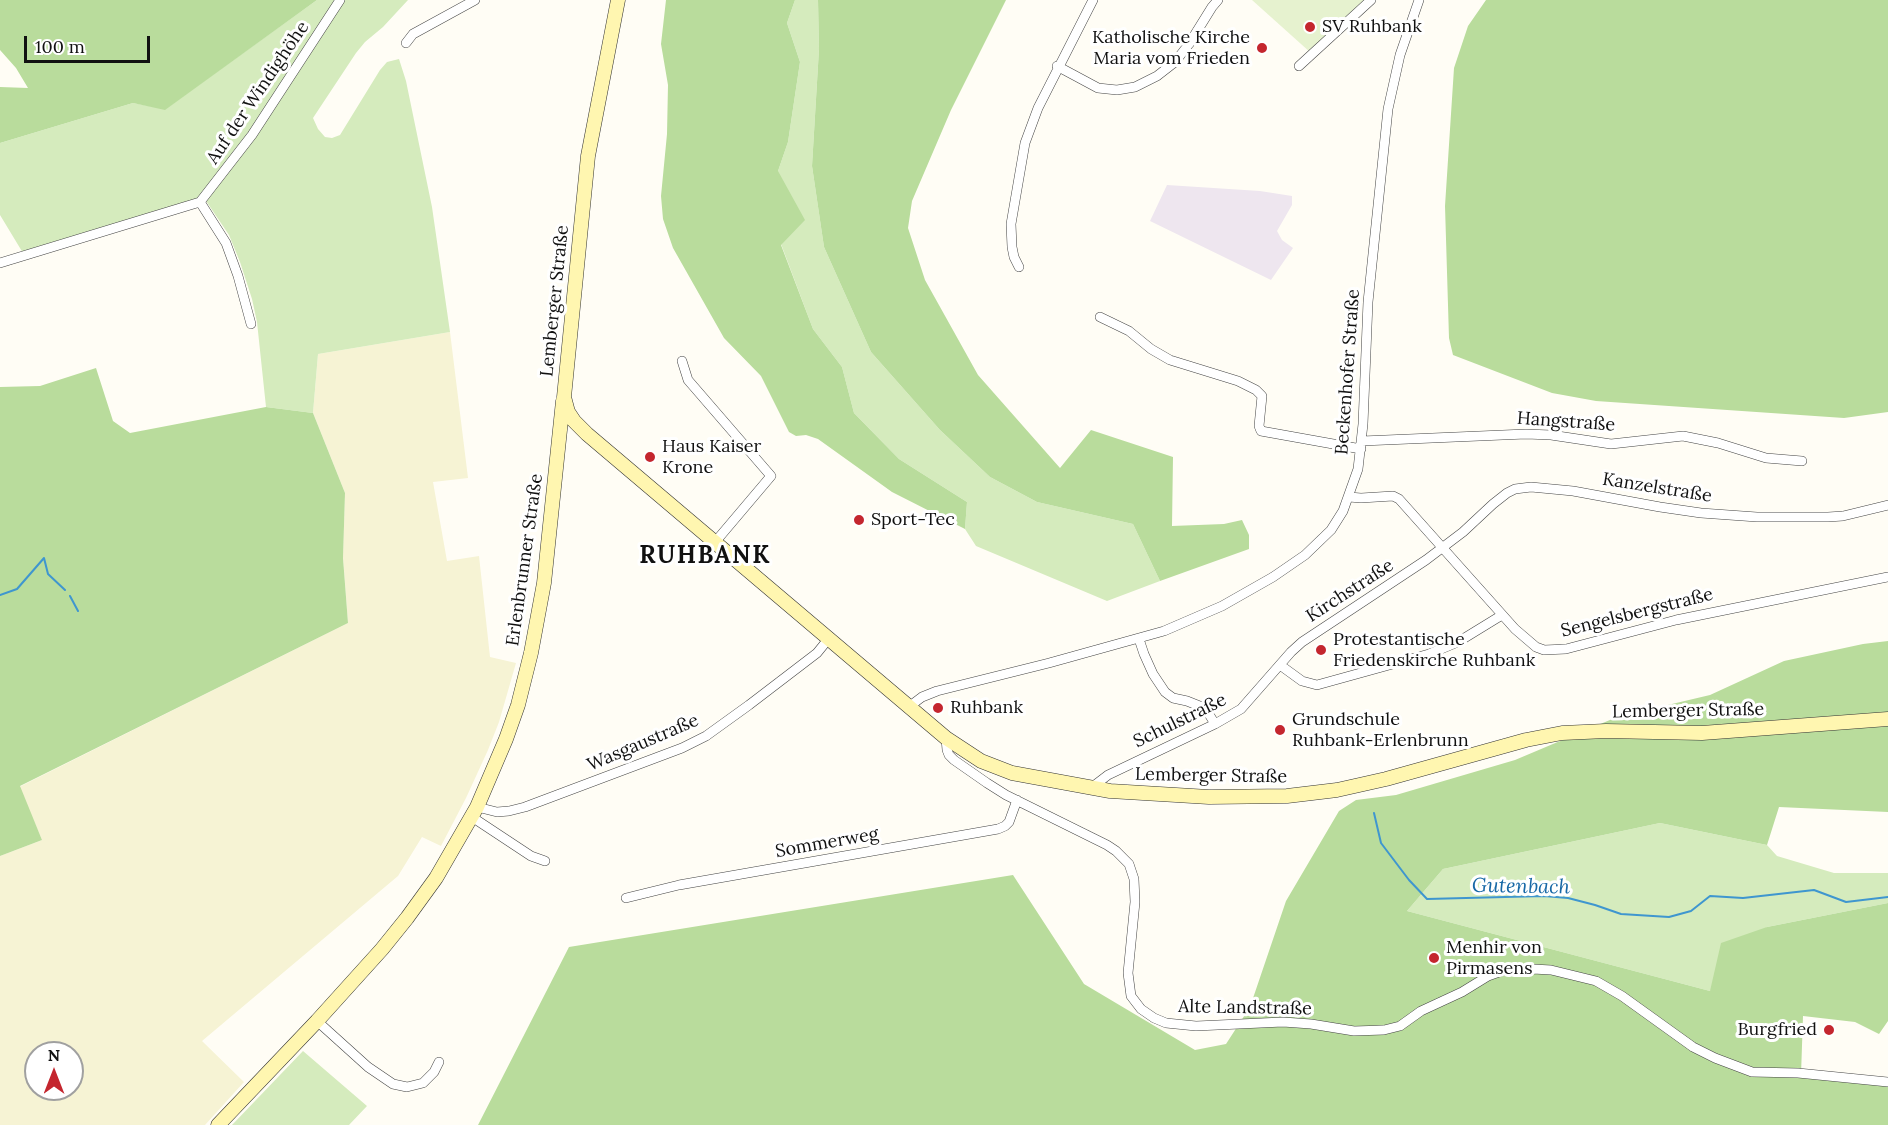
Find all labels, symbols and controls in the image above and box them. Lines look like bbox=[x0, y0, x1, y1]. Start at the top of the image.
place label: SV Ruhbank bbox=[1322, 16, 1422, 38]
street label: Auf der Windighöhe bbox=[202, 18, 314, 168]
marker: SV Ruhbank bbox=[1303, 20, 1317, 34]
scale bar bbox=[27, 24, 153, 62]
place label: Katholische Kirche Maria vom Frieden bbox=[1092, 27, 1250, 70]
text: 100 m bbox=[35, 35, 85, 58]
marker: Katholische Kirche Maria vom Frieden bbox=[1255, 41, 1269, 55]
street label: Lemberger Straße bbox=[536, 224, 574, 378]
street label: Beckenhofer Straße bbox=[1331, 288, 1365, 456]
street label: Hangstraße bbox=[1516, 408, 1616, 436]
place label: Haus Kaiser Krone bbox=[662, 436, 761, 478]
marker: Haus Kaiser Krone bbox=[643, 450, 657, 464]
street label: Kanzelstraße bbox=[1601, 469, 1713, 507]
street label: Erlenbrunner Straße bbox=[502, 472, 548, 648]
place label: Sport-Tec bbox=[871, 509, 955, 531]
marker: Sport-Tec bbox=[852, 513, 866, 527]
district label: RUHBANK bbox=[639, 542, 771, 570]
street label: Kirchstraße bbox=[1302, 555, 1398, 627]
street label: Sengelsbergstraße bbox=[1559, 584, 1715, 642]
place label: Protestantische Friedenskirche Ruhbank bbox=[1333, 629, 1535, 672]
marker: Protestantische Friedenskirche Ruhbank bbox=[1314, 643, 1328, 657]
street label: Schulstraße bbox=[1130, 689, 1230, 753]
place label: Ruhbank bbox=[950, 697, 1023, 719]
street label: Lemberger Straße bbox=[1612, 699, 1764, 723]
marker: Ruhbank bbox=[931, 701, 945, 715]
place label: Grundschule Ruhbank-Erlenbrunn bbox=[1292, 709, 1469, 752]
street label: Wasgaustraße bbox=[584, 710, 702, 776]
marker: Grundschule Ruhbank-Erlenbrunn bbox=[1273, 723, 1287, 737]
street label: Lemberger Straße bbox=[1135, 764, 1287, 788]
street label: Sommerweg bbox=[774, 823, 880, 863]
water label: Gutenbach bbox=[1472, 874, 1570, 900]
place label: Menhir von Pirmasens bbox=[1446, 937, 1542, 980]
marker: Menhir von Pirmasens bbox=[1427, 951, 1441, 965]
street label: Alte Landstraße bbox=[1178, 996, 1312, 1020]
place label: Burgfried bbox=[1737, 1019, 1817, 1041]
marker: Burgfried bbox=[1822, 1023, 1836, 1037]
north arrow bbox=[24, 1041, 84, 1101]
text: N bbox=[48, 1045, 60, 1065]

